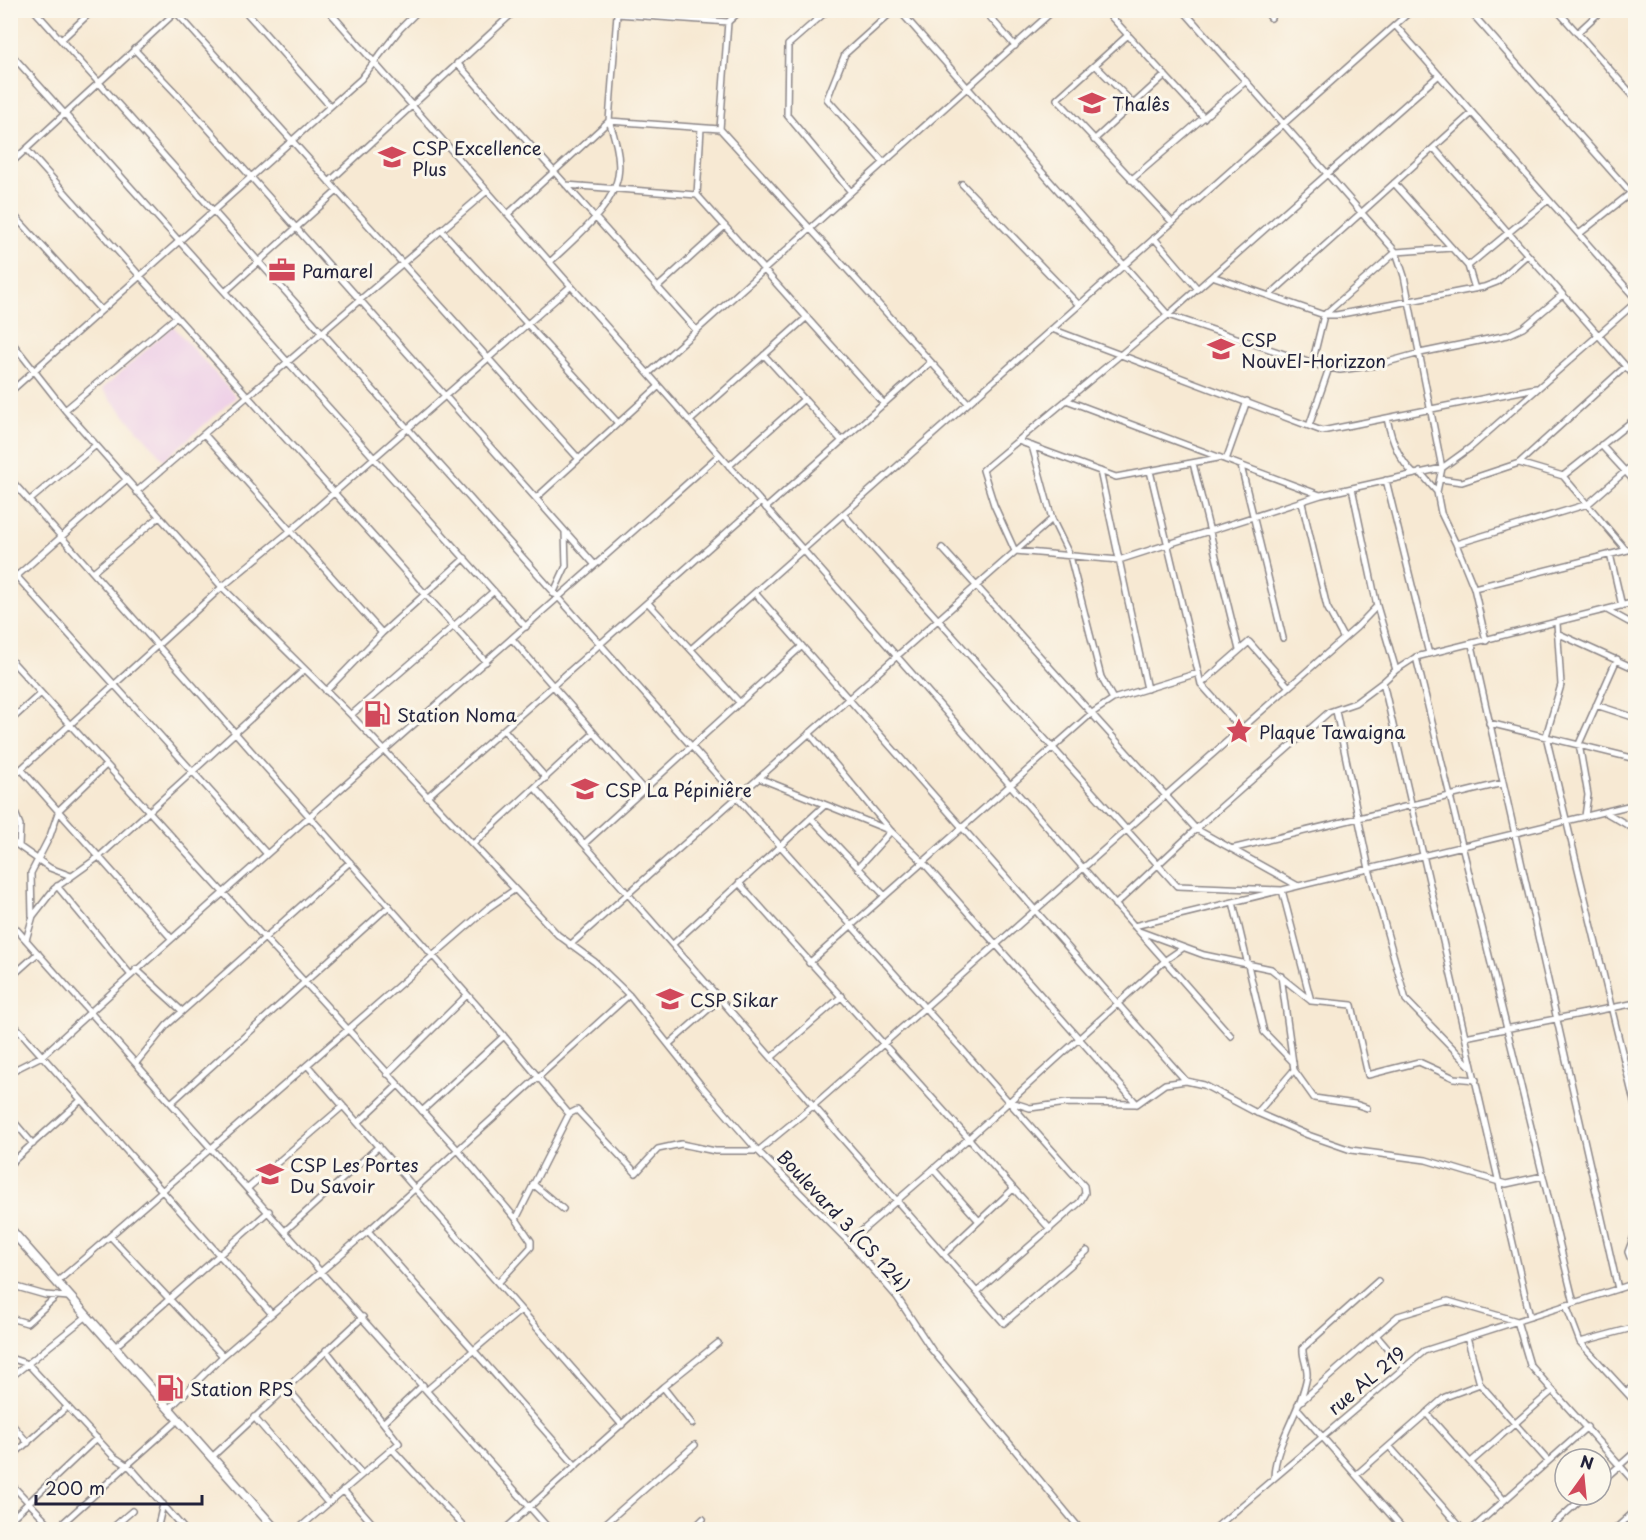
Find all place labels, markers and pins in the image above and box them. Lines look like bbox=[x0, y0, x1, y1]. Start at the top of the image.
school or university icon: Thalês bbox=[1077, 88, 1107, 118]
place label: Thalês bbox=[1112, 90, 1170, 117]
place label: CSP Excellence Plus bbox=[412, 134, 542, 182]
school or university icon: CSP Excellence Plus bbox=[377, 142, 407, 172]
office icon: Pamarel bbox=[267, 255, 297, 285]
place label: Pamarel bbox=[302, 257, 373, 284]
place label: CSP NouvEl-Horizzon bbox=[1241, 326, 1386, 374]
school or university icon: CSP NouvEl-Horizzon bbox=[1206, 334, 1236, 364]
fuel station icon: Station Noma bbox=[362, 699, 392, 729]
place label: Station Noma bbox=[397, 701, 517, 728]
place icon: Plaque Tawaigna bbox=[1224, 716, 1254, 746]
place label: Plaque Tawaigna bbox=[1259, 718, 1406, 745]
school or university icon: CSP La Pépiniêre bbox=[570, 774, 600, 804]
place label: CSP La Pépiniêre bbox=[605, 776, 752, 803]
school or university icon: CSP Sikar bbox=[655, 984, 685, 1014]
place label: CSP Sikar bbox=[690, 986, 779, 1013]
place label: CSP Les Portes Du Savoir bbox=[290, 1151, 418, 1199]
school or university icon: CSP Les Portes Du Savoir bbox=[255, 1159, 285, 1189]
fuel station icon: Station RPS bbox=[155, 1373, 185, 1403]
place label: Station RPS bbox=[190, 1375, 294, 1402]

